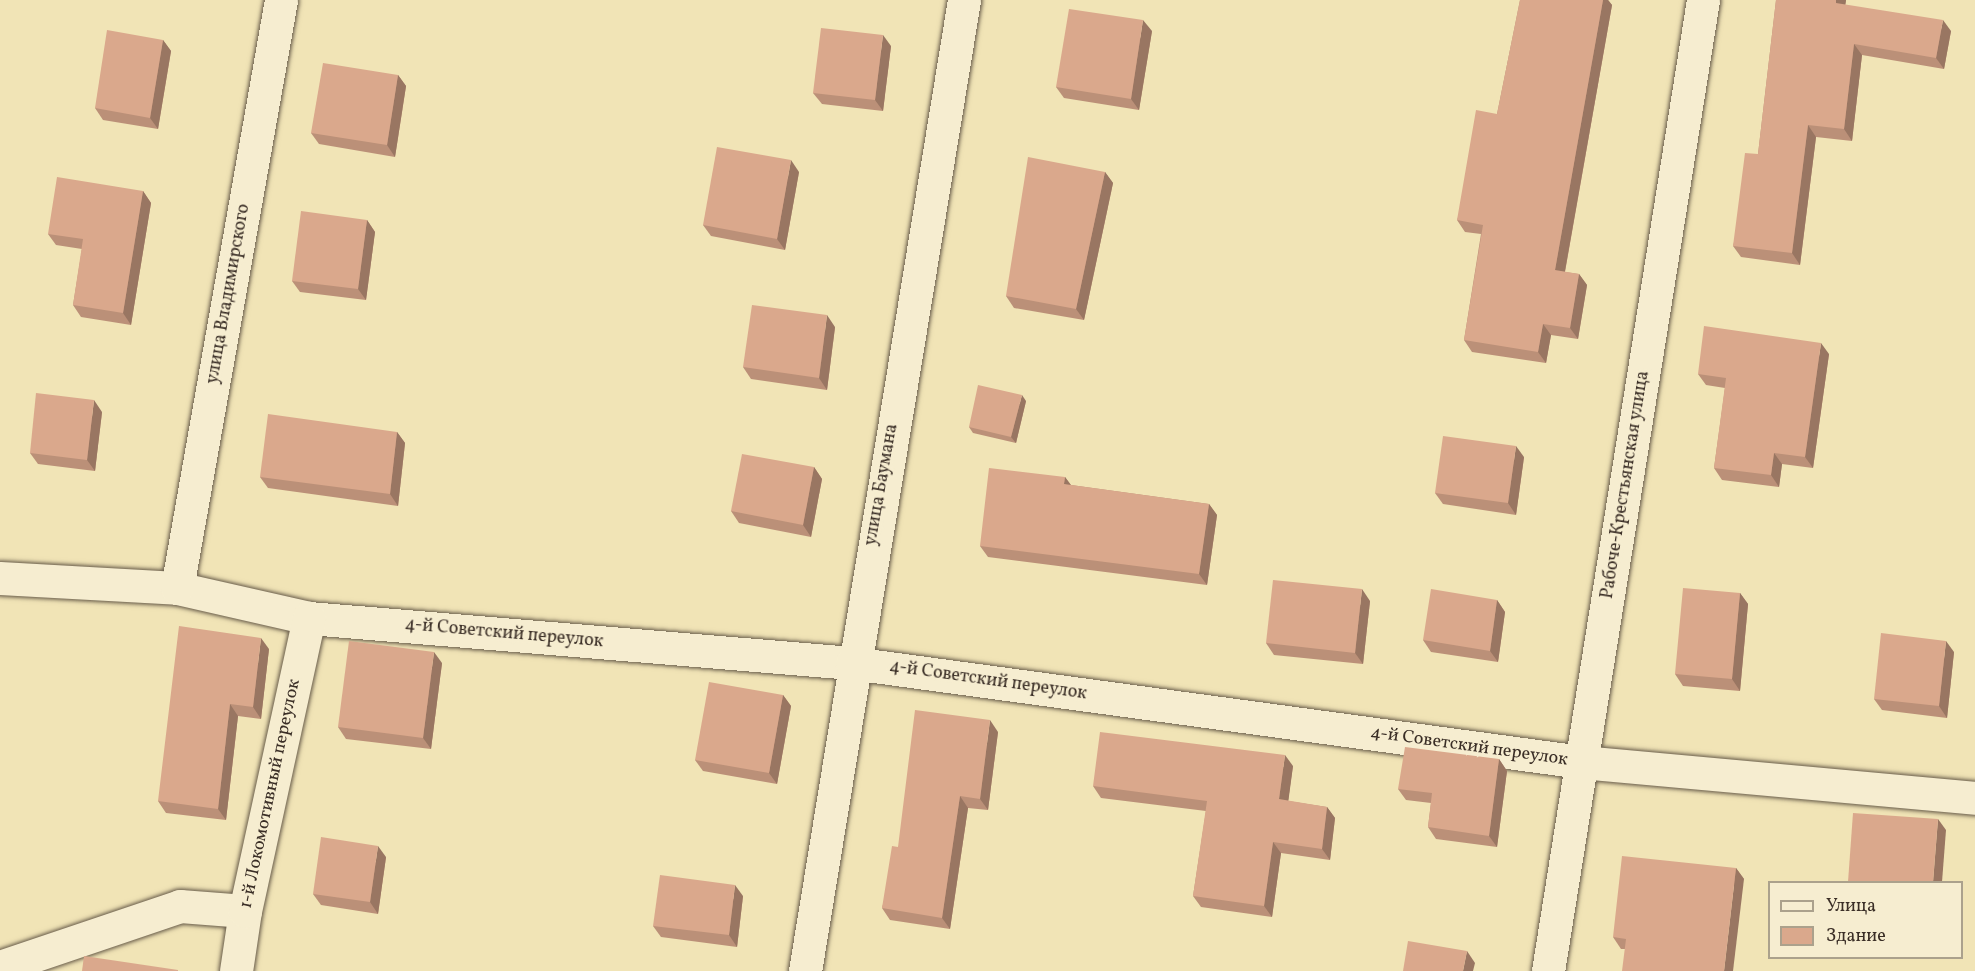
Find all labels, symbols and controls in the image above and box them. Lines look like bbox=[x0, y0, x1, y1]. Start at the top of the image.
street label: улица Владимирского bbox=[203, 202, 255, 386]
street label: Рабоче-Крестьянская улица bbox=[1597, 369, 1655, 601]
street label: улица Баумана bbox=[861, 422, 903, 548]
street label: 4-й Советский переулок bbox=[404, 615, 604, 653]
street label: 4-й Советский переулок bbox=[888, 656, 1088, 706]
street label: 1-й Локомотивный переулок bbox=[236, 677, 306, 911]
street label: 4-й Советский переулок bbox=[1369, 722, 1569, 772]
legend bbox=[1768, 881, 1963, 959]
text: Улица bbox=[1826, 894, 1876, 919]
text: Здание bbox=[1826, 924, 1886, 949]

